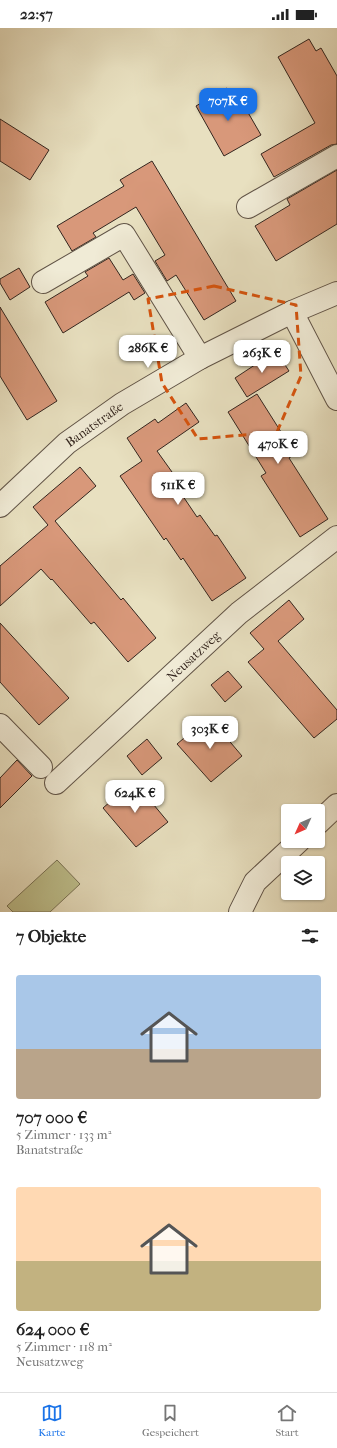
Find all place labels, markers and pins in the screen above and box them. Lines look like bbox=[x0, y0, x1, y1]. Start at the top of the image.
pin: 707K € bbox=[195, 88, 261, 122]
pin: 286K € bbox=[115, 335, 181, 369]
pin: 263K € bbox=[229, 340, 295, 374]
pin: 470K € bbox=[245, 431, 311, 465]
pin: 511K € bbox=[145, 472, 211, 506]
pin: 303K € bbox=[177, 716, 243, 750]
pin: 624K € bbox=[102, 780, 168, 814]

